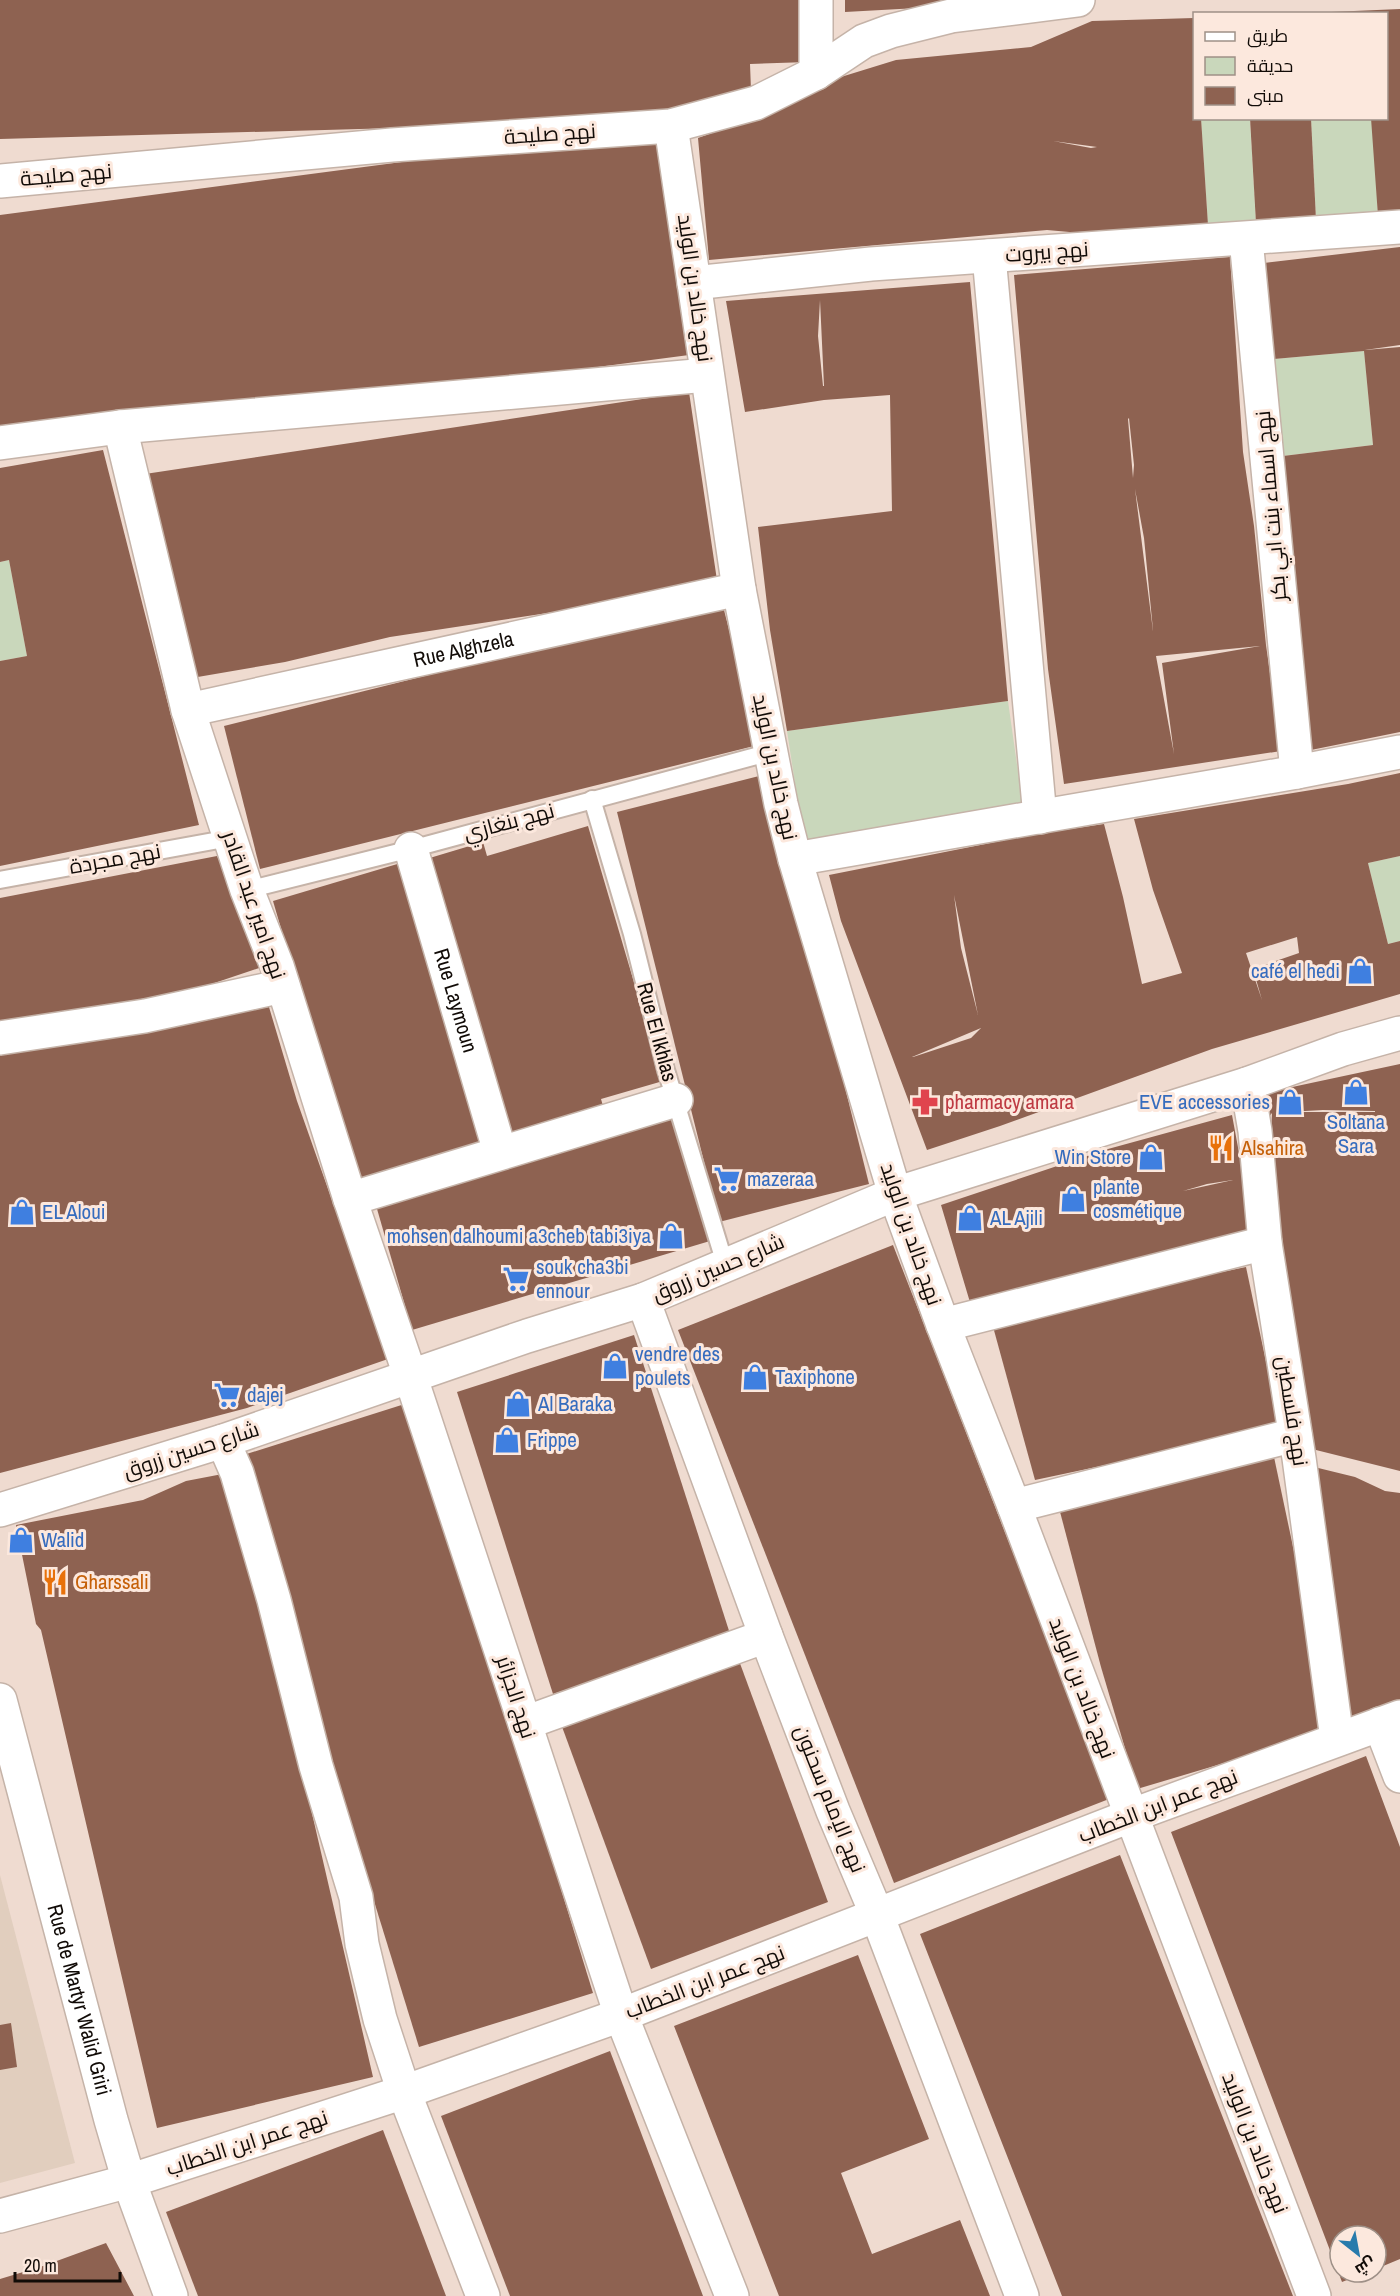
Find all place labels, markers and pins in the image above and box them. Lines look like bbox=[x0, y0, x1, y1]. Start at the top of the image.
place label: café el hedi bbox=[1251, 956, 1340, 985]
shop icon: café el hedi bbox=[1345, 956, 1375, 986]
shop icon: Soltana Sara bbox=[1341, 1077, 1371, 1107]
pharmacy icon: pharmacy amara bbox=[910, 1087, 940, 1117]
place label: pharmacy amara bbox=[945, 1087, 1075, 1116]
place label: EVE accessories bbox=[1139, 1087, 1270, 1116]
shop icon: EVE accessories bbox=[1275, 1087, 1305, 1117]
place label: Soltana Sara bbox=[1327, 1107, 1386, 1160]
restaurant icon: Alsahira bbox=[1206, 1133, 1236, 1163]
place label: Alsahira bbox=[1240, 1133, 1305, 1162]
place label: Win Store bbox=[1054, 1142, 1131, 1171]
shop icon: Win Store bbox=[1136, 1142, 1166, 1172]
supermarket icon: mazeraa bbox=[712, 1164, 742, 1194]
place label: mazeraa bbox=[747, 1164, 814, 1193]
place label: plante cosmétique bbox=[1093, 1172, 1182, 1225]
shop icon: plante cosmétique bbox=[1058, 1184, 1088, 1214]
shop icon: EL Aloui bbox=[7, 1197, 37, 1227]
place label: EL Aloui bbox=[42, 1197, 106, 1226]
shop icon: AL Ajili bbox=[955, 1203, 985, 1233]
place label: AL Ajili bbox=[989, 1203, 1043, 1232]
place label: mohsen dalhoumi a3cheb tabi3iya bbox=[387, 1221, 651, 1250]
shop icon: mohsen dalhoumi a3cheb tabi3iya bbox=[656, 1221, 686, 1251]
place label: souk cha3bi ennour bbox=[536, 1252, 629, 1305]
supermarket icon: souk cha3bi ennour bbox=[501, 1264, 531, 1294]
place label: vendre des poulets bbox=[635, 1339, 720, 1392]
shop icon: vendre des poulets bbox=[600, 1351, 630, 1381]
shop icon: Taxiphone bbox=[740, 1362, 770, 1392]
place label: Taxiphone bbox=[775, 1362, 855, 1391]
supermarket icon: dajej bbox=[212, 1380, 242, 1410]
place label: dajej bbox=[247, 1380, 283, 1409]
shop icon: Al Baraka bbox=[503, 1389, 533, 1419]
place label: Al Baraka bbox=[537, 1389, 613, 1418]
shop icon: Frippe bbox=[492, 1425, 522, 1455]
place label: Frippe bbox=[527, 1425, 577, 1454]
shop icon: Walid bbox=[6, 1525, 36, 1555]
place label: Walid bbox=[41, 1525, 84, 1554]
restaurant icon: Gharssali bbox=[40, 1567, 70, 1597]
place label: Gharssali bbox=[75, 1567, 149, 1596]

